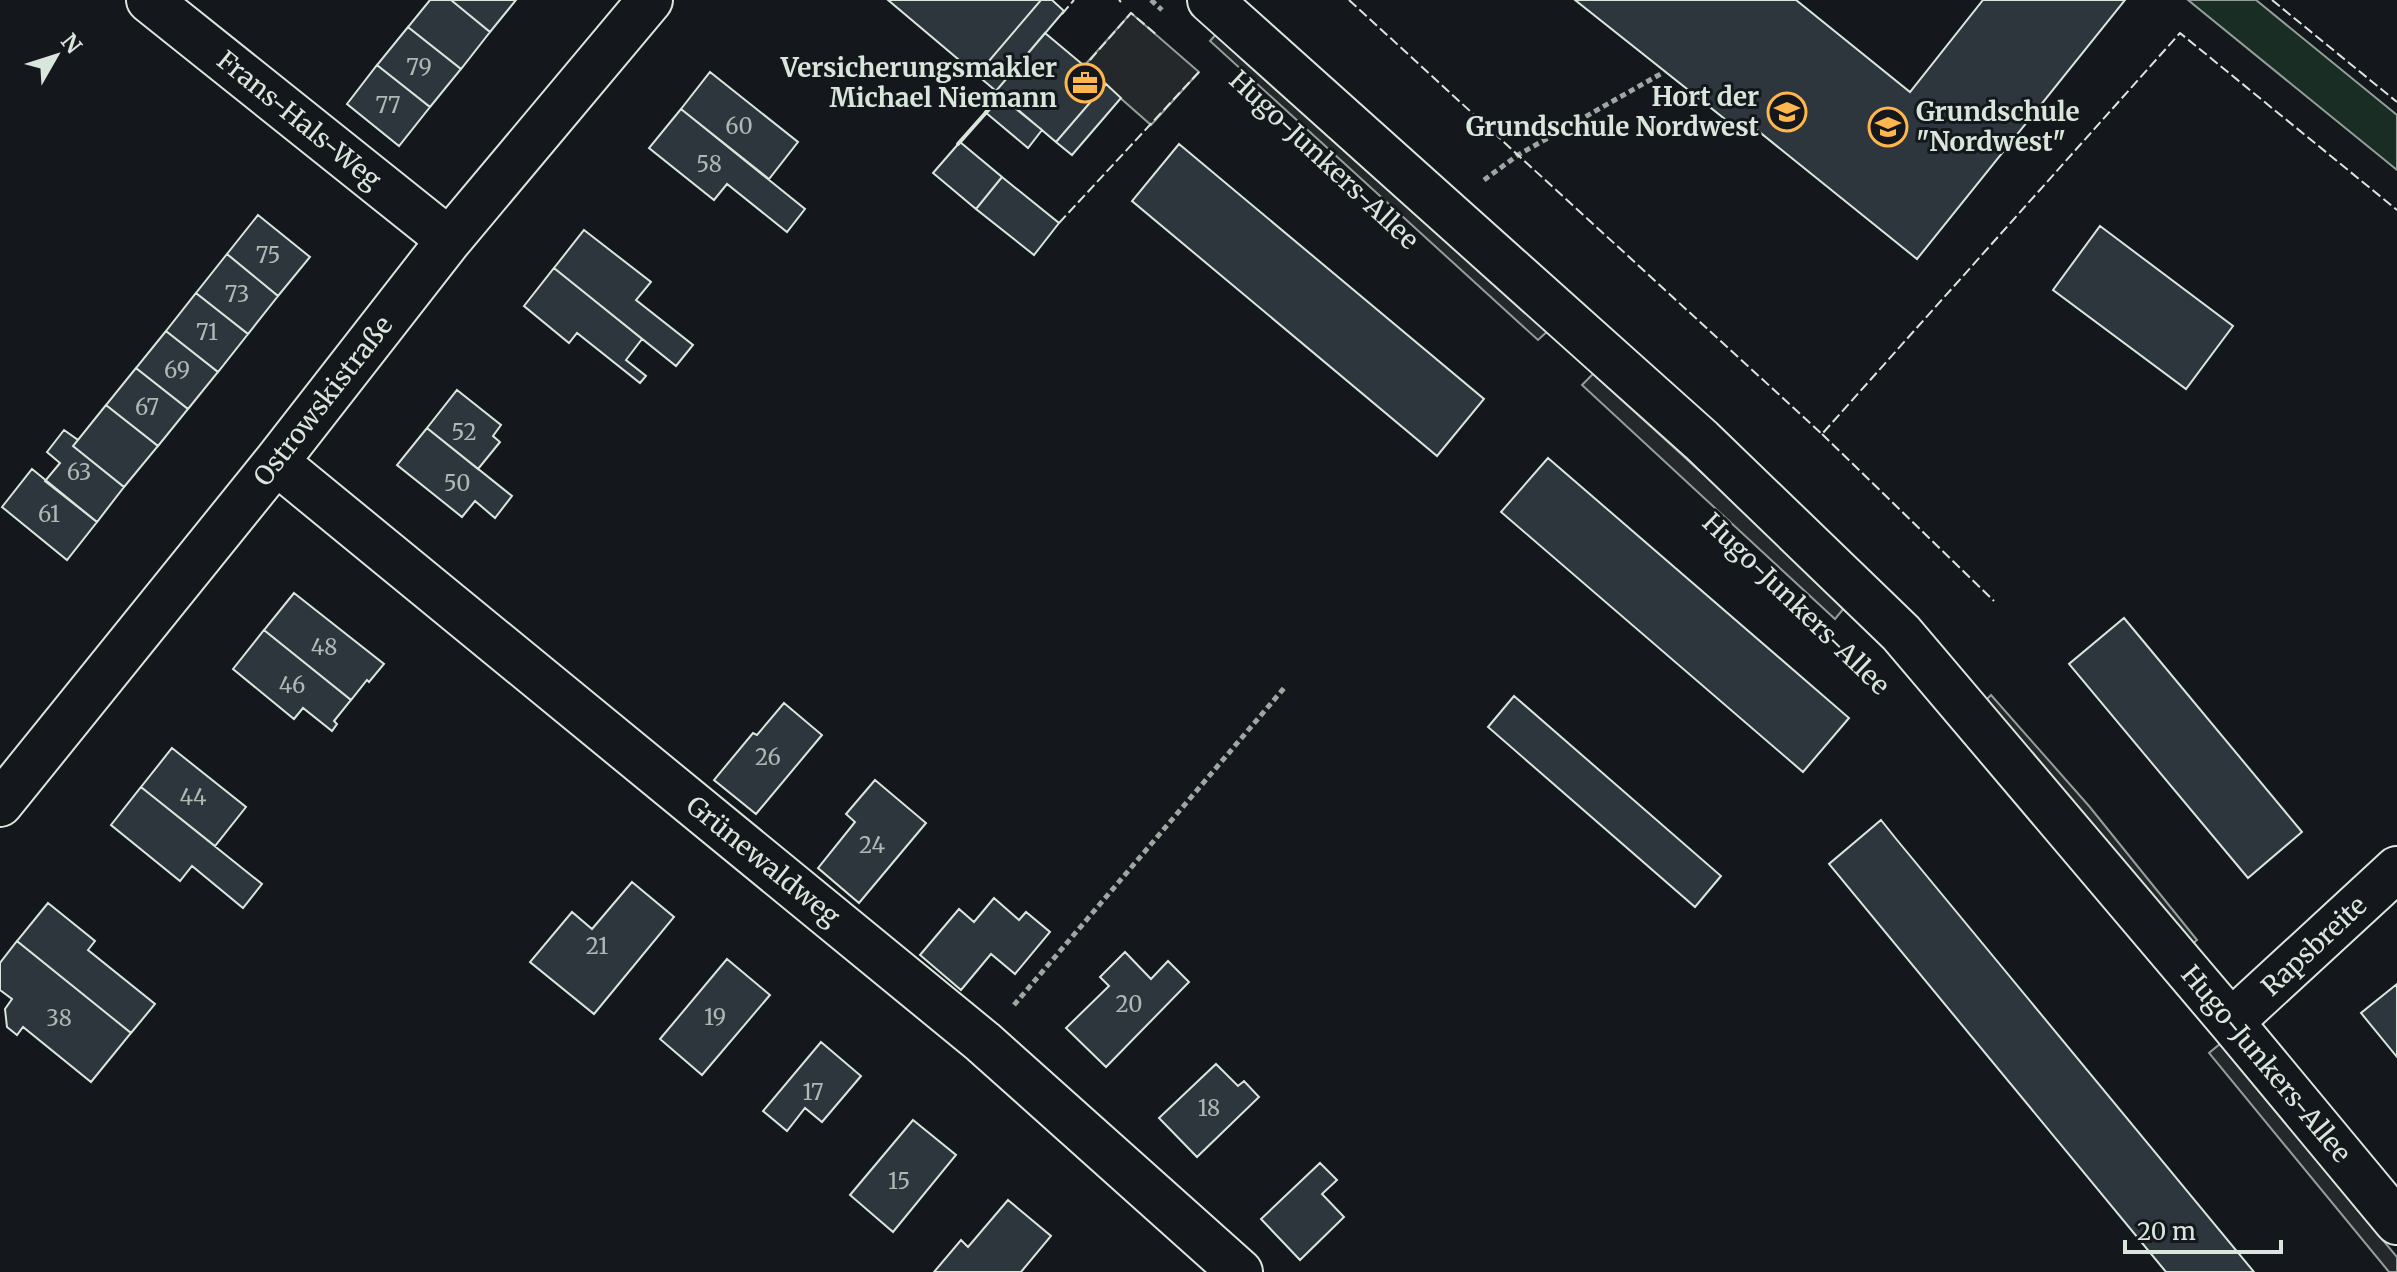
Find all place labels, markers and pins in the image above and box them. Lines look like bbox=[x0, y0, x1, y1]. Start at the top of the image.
place label: Versicherungsmakler Michael Niemann bbox=[780, 51, 1057, 114]
office icon: Versicherungsmakler Michael Niemann bbox=[1064, 62, 1106, 104]
place label: Hort der Grundschule Nordwest bbox=[1466, 80, 1760, 143]
school or university icon: Hort der Grundschule Nordwest bbox=[1766, 91, 1808, 133]
place label: Grundschule "Nordwest" bbox=[1916, 95, 2080, 158]
school or university icon: Grundschule "Nordwest" bbox=[1867, 106, 1909, 148]

